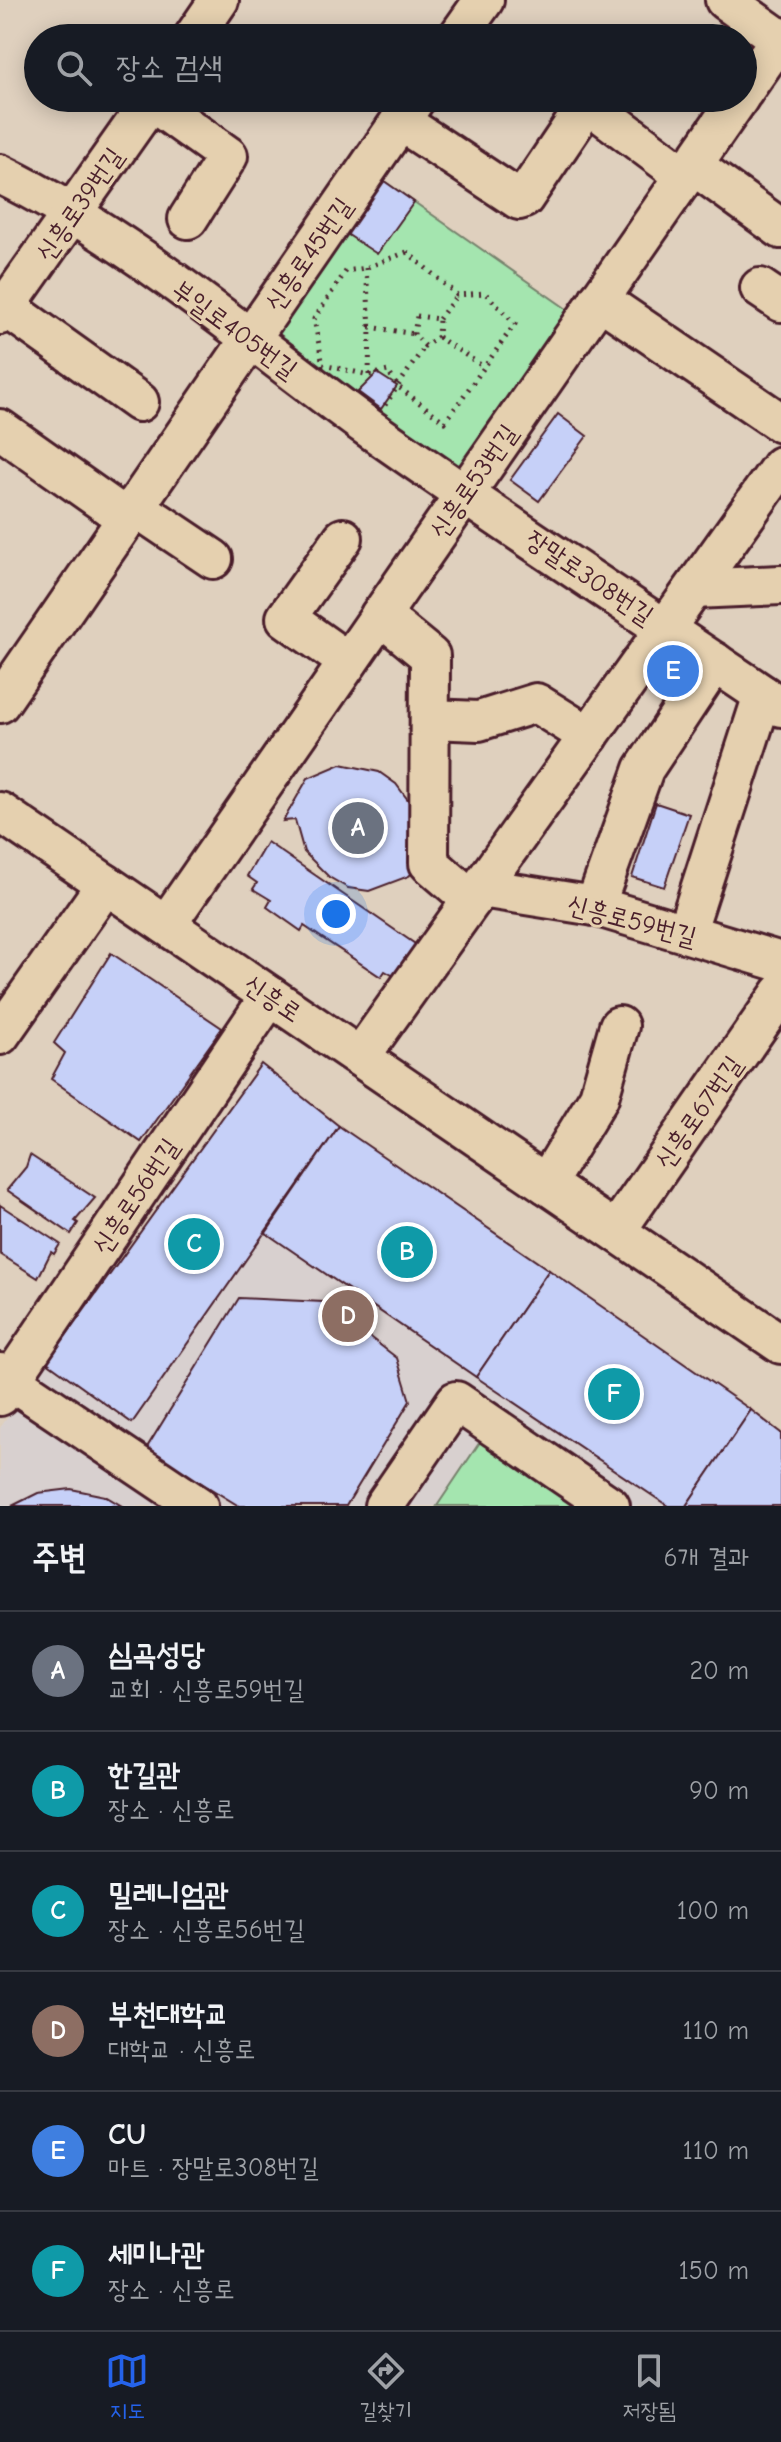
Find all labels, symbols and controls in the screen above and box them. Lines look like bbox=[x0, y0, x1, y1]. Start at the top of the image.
search box bbox=[24, 24, 757, 112]
icon: search bbox=[52, 46, 96, 90]
text: 장소 검색 bbox=[116, 50, 223, 85]
street label: 신흥로39번길 bbox=[30, 142, 130, 267]
street label: 신흥로45번길 bbox=[259, 192, 359, 317]
street label: 부일로405번길 bbox=[166, 274, 303, 385]
street label: 신흥로53번길 bbox=[424, 419, 524, 544]
street label: 장말로308번길 bbox=[520, 524, 659, 631]
pin: E bbox=[647, 641, 699, 701]
pin: A bbox=[332, 798, 384, 858]
street label: 신흥로59번길 bbox=[564, 889, 700, 953]
your location bbox=[316, 894, 356, 934]
street label: 신흥로 bbox=[238, 969, 307, 1029]
street label: 신흥로67번길 bbox=[649, 1050, 749, 1175]
street label: 신흥로56번길 bbox=[86, 1133, 185, 1260]
pin: C bbox=[168, 1214, 220, 1274]
pin: B bbox=[381, 1222, 433, 1282]
pin: D bbox=[322, 1286, 374, 1346]
pin: F bbox=[588, 1364, 640, 1424]
text: 주변 bbox=[32, 1537, 87, 1577]
text: 6개 결과 bbox=[663, 1543, 749, 1573]
text: 심곡성당 bbox=[108, 1637, 205, 1672]
text: A bbox=[51, 1656, 65, 1686]
text: 20 m bbox=[689, 1656, 749, 1686]
text: 교회 · 신흥로59번길 bbox=[108, 1675, 304, 1705]
text: 한길관 bbox=[108, 1757, 180, 1792]
text: B bbox=[50, 1776, 66, 1806]
text: 90 m bbox=[689, 1776, 749, 1806]
text: 장소 · 신흥로 bbox=[108, 1795, 235, 1825]
text: 밀레니엄관 bbox=[108, 1877, 229, 1912]
text: C bbox=[50, 1896, 66, 1926]
text: 100 m bbox=[677, 1896, 749, 1926]
text: 장소 · 신흥로56번길 bbox=[108, 1915, 305, 1945]
text: 부천대학교 bbox=[108, 1997, 229, 2032]
text: D bbox=[50, 2016, 66, 2046]
text: 110 m bbox=[682, 2016, 749, 2046]
text: 대학교 · 신흥로 bbox=[108, 2035, 255, 2065]
text: CU bbox=[108, 2117, 146, 2152]
text: E bbox=[50, 2136, 66, 2166]
text: 110 m bbox=[682, 2136, 749, 2166]
text: 마트 · 장말로308번길 bbox=[108, 2153, 319, 2183]
text: 세미나관 bbox=[108, 2237, 205, 2272]
text: F bbox=[50, 2256, 66, 2286]
text: 150 m bbox=[679, 2256, 749, 2286]
text: 장소 · 신흥로 bbox=[108, 2275, 235, 2305]
tab: 지도 bbox=[105, 2349, 149, 2425]
tab: 길찾기 bbox=[359, 2349, 412, 2425]
tab: 저장됨 bbox=[623, 2349, 676, 2425]

